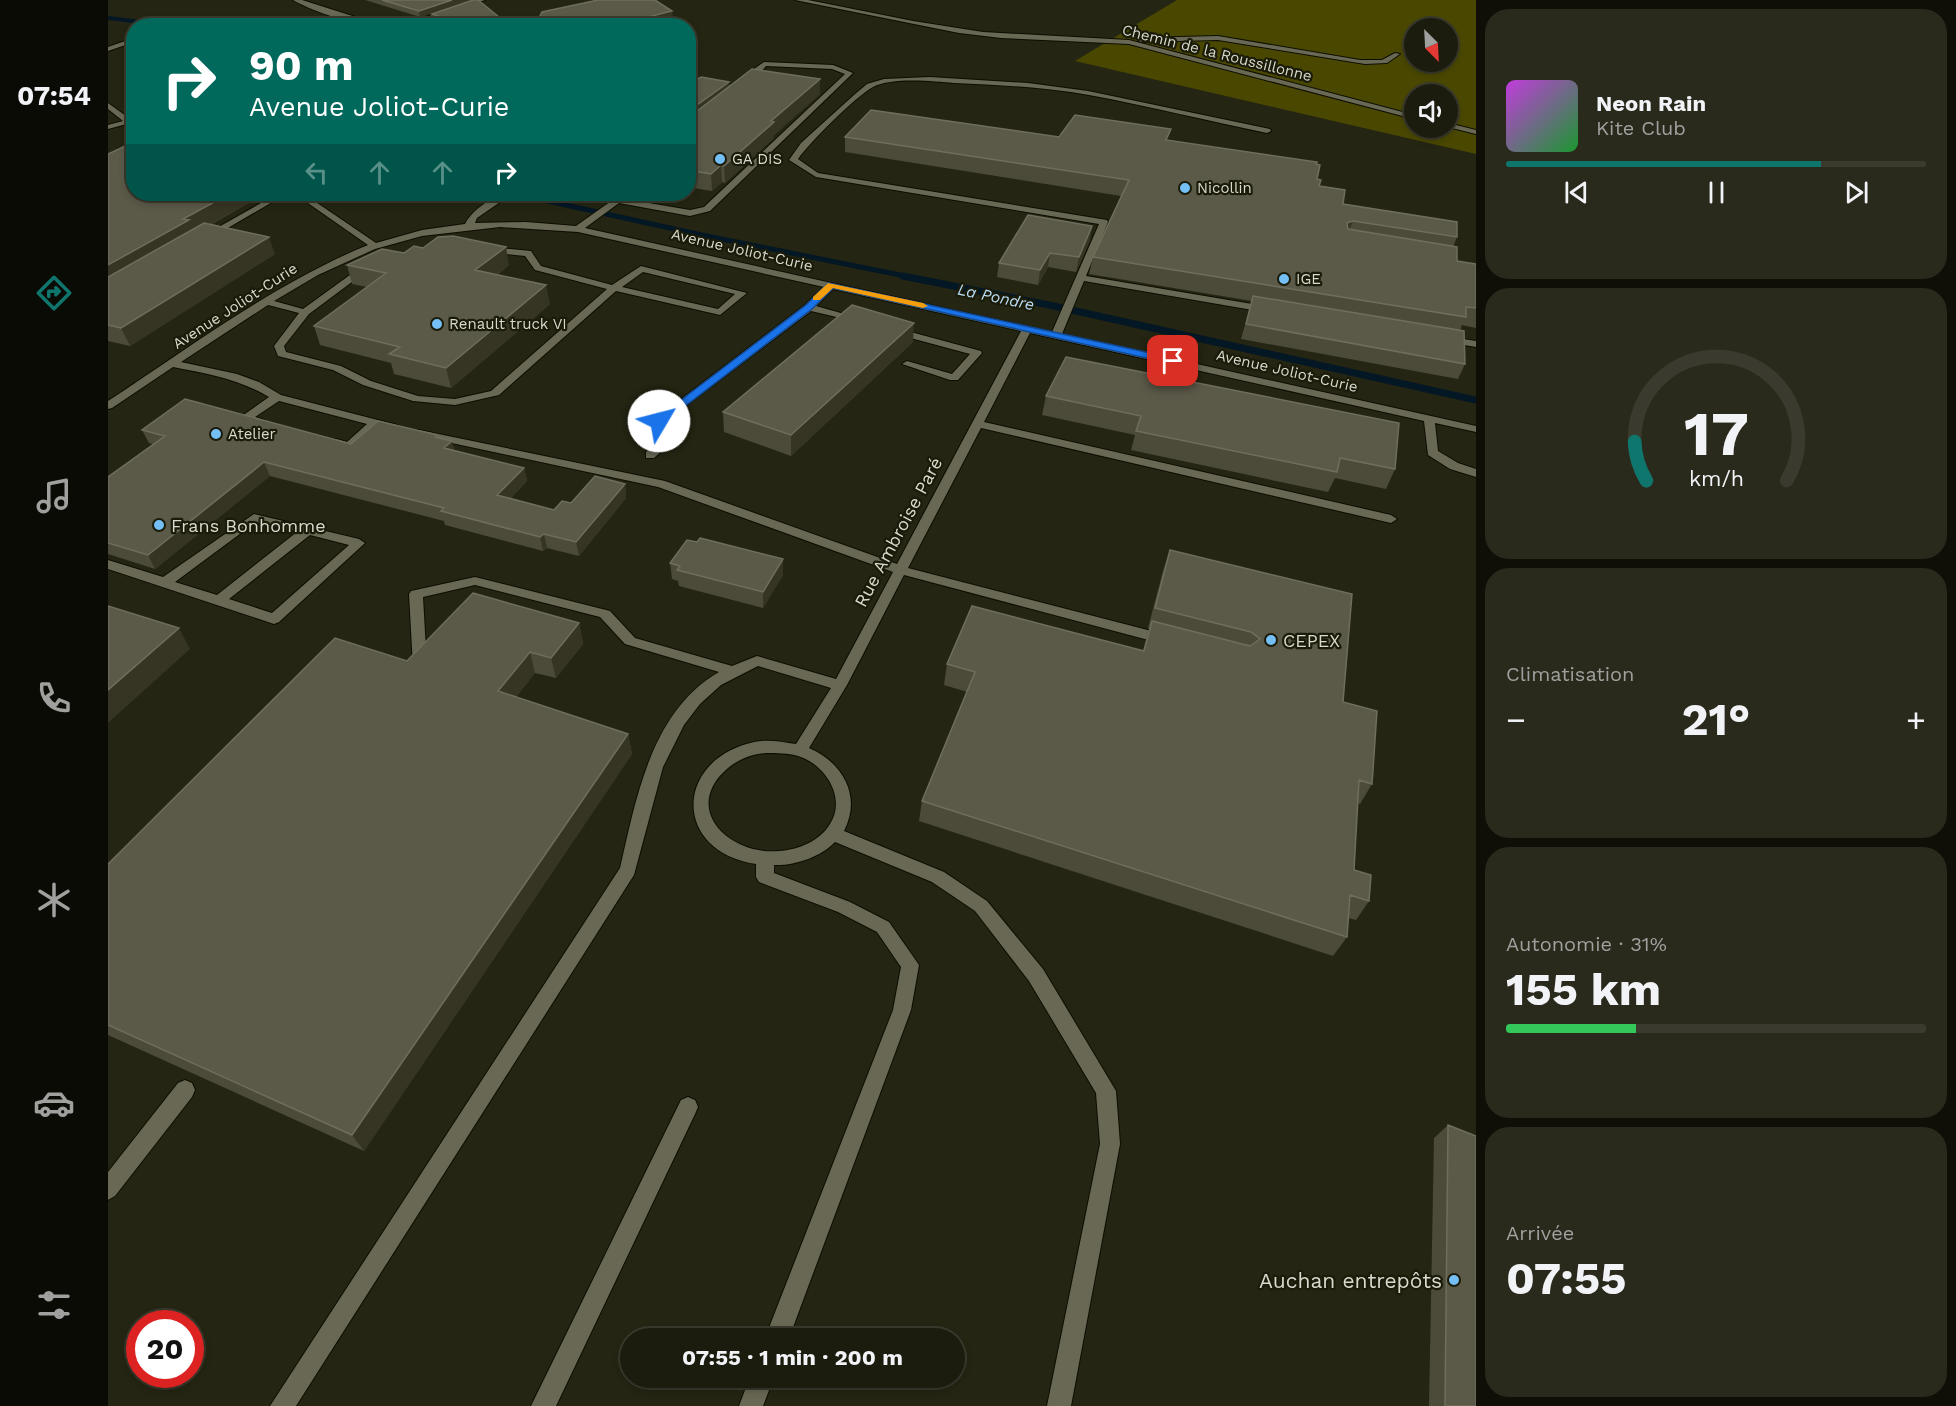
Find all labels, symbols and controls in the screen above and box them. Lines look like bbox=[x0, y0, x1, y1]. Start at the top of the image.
north arrow bbox=[1404, 18, 1458, 72]
map controls bbox=[1404, 18, 1458, 138]
street label: Chemin de la Roussillonne bbox=[1120, 21, 1314, 85]
text: 90 m bbox=[249, 41, 353, 90]
icon: right bbox=[150, 42, 228, 120]
text: 07:54 bbox=[17, 80, 91, 112]
button: sound bbox=[1404, 84, 1458, 138]
text: Avenue Joliot-Curie bbox=[249, 91, 509, 123]
text: Neon Rain bbox=[1596, 91, 1706, 116]
text: Kite Club bbox=[1596, 116, 1686, 140]
place label: GA DIS bbox=[732, 150, 782, 168]
marker: GA DIS bbox=[713, 152, 727, 166]
icon: left bbox=[300, 156, 333, 189]
icon: ahead bbox=[363, 156, 396, 189]
icon: ahead bbox=[426, 156, 459, 189]
icon: right bbox=[489, 156, 522, 189]
icon: previous bbox=[1560, 176, 1593, 209]
icon: pause bbox=[1700, 176, 1733, 209]
icon: next bbox=[1840, 176, 1873, 209]
place label: Nicollin bbox=[1197, 179, 1252, 197]
marker: Nicollin bbox=[1178, 181, 1192, 195]
street label: Avenue Joliot-Curie bbox=[669, 225, 815, 275]
street label: Avenue Joliot-Curie bbox=[169, 259, 301, 353]
place label: IGE bbox=[1296, 270, 1321, 288]
icon: directions bbox=[33, 272, 75, 314]
marker: IGE bbox=[1277, 272, 1291, 286]
water label: La Pondre bbox=[956, 280, 1036, 314]
place label: Renault truck VI bbox=[449, 315, 567, 333]
marker: Renault truck VI bbox=[430, 317, 444, 331]
pin bbox=[1147, 335, 1198, 386]
icon: arrive bbox=[1156, 344, 1189, 377]
street label: Avenue Joliot-Curie bbox=[1214, 346, 1360, 396]
position arrow bbox=[627, 389, 691, 453]
text: 17 bbox=[1684, 397, 1748, 470]
place label: Atelier bbox=[228, 425, 276, 443]
marker: Atelier bbox=[209, 427, 223, 441]
street label: Rue Ambroise Paré bbox=[850, 454, 946, 610]
text: km/h bbox=[1688, 466, 1744, 491]
icon: music bbox=[33, 475, 75, 517]
place label: Frans Bonhomme bbox=[171, 515, 326, 536]
marker: Frans Bonhomme bbox=[152, 518, 166, 532]
place label: CEPEX bbox=[1283, 630, 1340, 651]
marker: CEPEX bbox=[1264, 633, 1278, 647]
text: Climatisation bbox=[1506, 662, 1634, 686]
icon: phone bbox=[33, 677, 75, 719]
text: 21° bbox=[1682, 693, 1750, 746]
text: − bbox=[1506, 700, 1526, 739]
text: + bbox=[1906, 700, 1926, 739]
icon: climate bbox=[33, 879, 75, 921]
text: Autonomie · 31% bbox=[1506, 932, 1667, 956]
text: 155 km bbox=[1506, 963, 1661, 1016]
icon: car bbox=[33, 1082, 75, 1124]
text: Arrivée bbox=[1506, 1221, 1574, 1245]
text: 07:55 bbox=[1506, 1252, 1626, 1305]
place label: Auchan entrepôts bbox=[1259, 1268, 1442, 1293]
marker: Auchan entrepôts bbox=[1447, 1273, 1461, 1287]
icon: filters bbox=[33, 1284, 75, 1326]
speed limit sign: 20 bbox=[126, 1310, 204, 1388]
text: 07:55 · 1 min · 200 m bbox=[682, 1345, 903, 1370]

